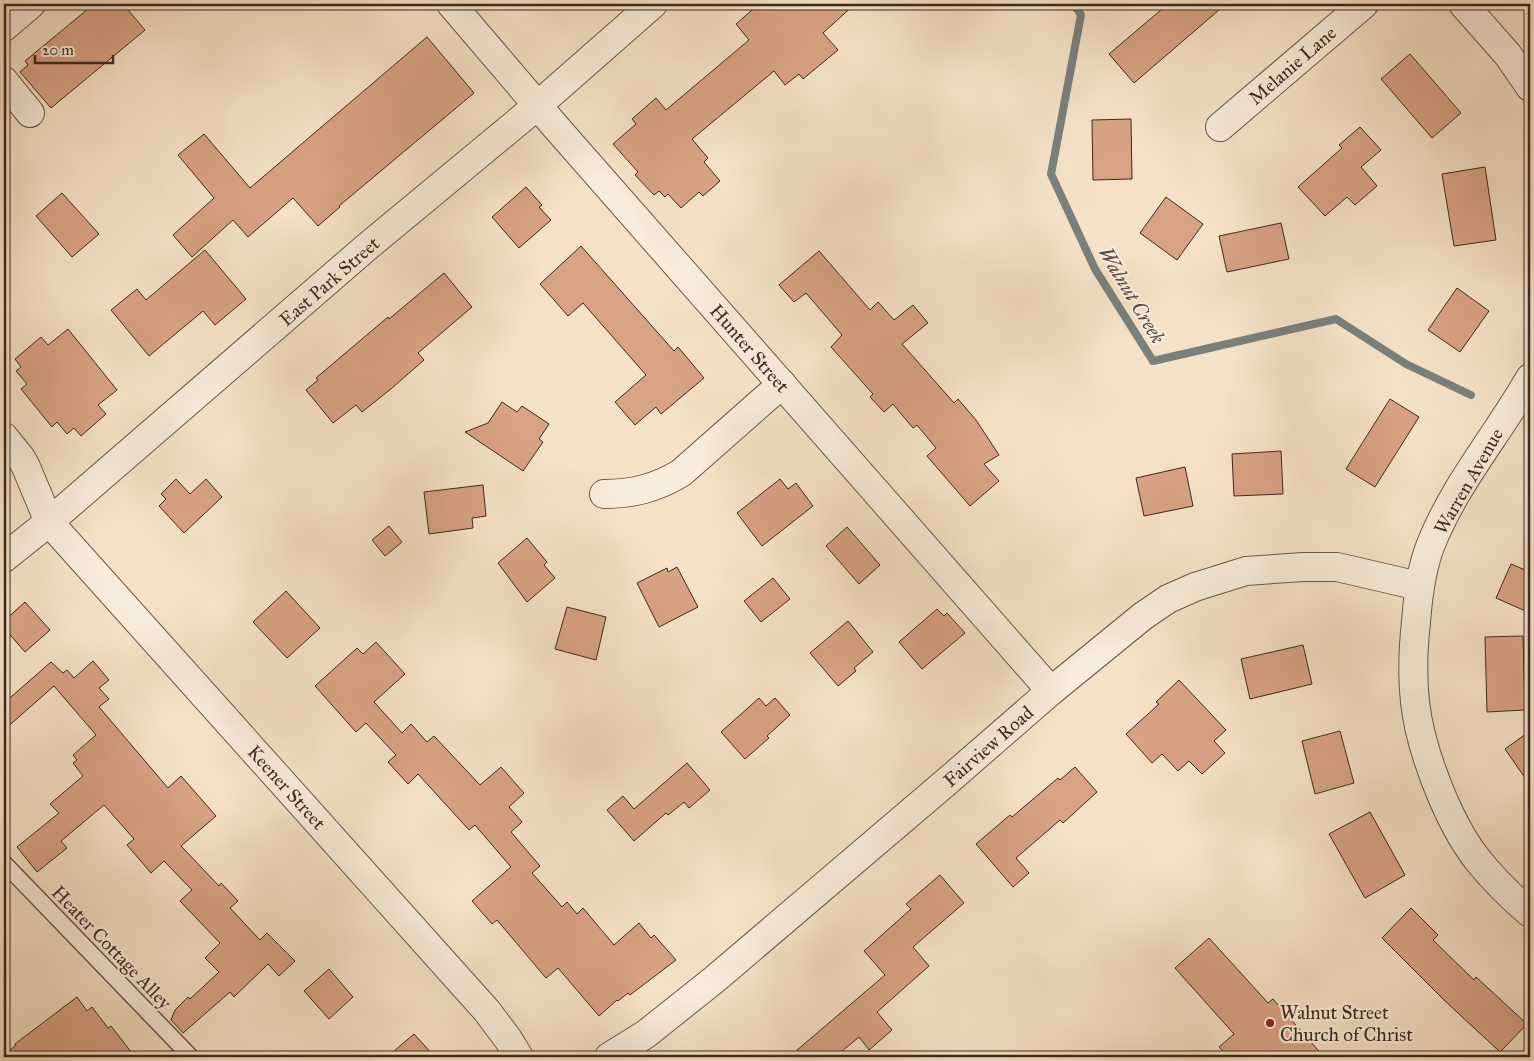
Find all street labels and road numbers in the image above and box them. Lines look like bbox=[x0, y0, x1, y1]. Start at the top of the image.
street label: Melanie Lane bbox=[1244, 21, 1341, 110]
street label: East Park Street bbox=[275, 232, 384, 331]
street label: Hunter Street bbox=[705, 299, 794, 397]
street label: Warren Avenue bbox=[1429, 424, 1508, 538]
street label: Fairview Road bbox=[939, 701, 1038, 792]
street label: Keener Street bbox=[243, 740, 331, 835]
street label: Heater Cottage Alley bbox=[46, 881, 177, 1015]

